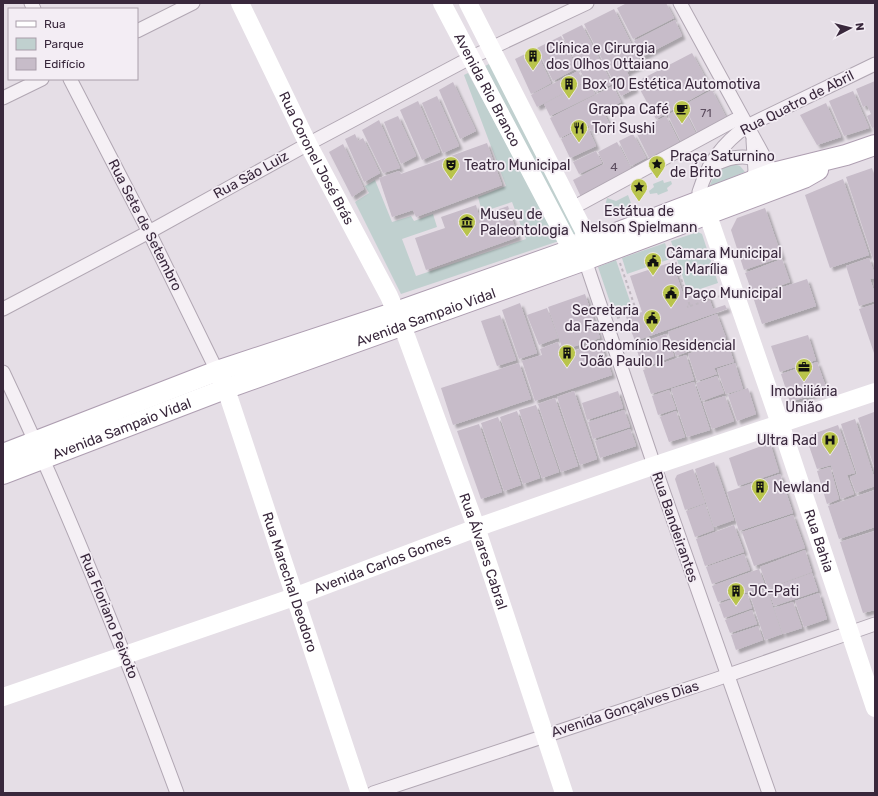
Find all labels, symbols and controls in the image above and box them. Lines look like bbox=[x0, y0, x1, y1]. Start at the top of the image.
legend bbox=[8, 8, 138, 80]
north arrow bbox=[830, 8, 870, 48]
text: Rua bbox=[44, 17, 66, 31]
text: N bbox=[852, 22, 866, 32]
street label: Avenida Rio Branco bbox=[451, 30, 524, 150]
text: Parque bbox=[44, 37, 84, 51]
place label: Clínica e Cirurgia dos Olhos Ottaiano bbox=[546, 40, 669, 73]
building icon: Clínica e Cirurgia dos Olhos Ottaiano bbox=[523, 46, 543, 71]
text: Edifício bbox=[44, 57, 85, 71]
street label: Rua Quatro de Abril bbox=[737, 67, 857, 139]
building icon: Box 10 Estética Automotiva bbox=[559, 74, 579, 99]
place label: Box 10 Estética Automotiva bbox=[582, 76, 760, 93]
street label: Rua Coronel José Brás bbox=[275, 89, 358, 228]
cafe icon: Grappa Café bbox=[672, 99, 692, 124]
place label: Grappa Café bbox=[589, 101, 669, 118]
house number: 71 bbox=[700, 106, 712, 120]
restaurant icon: Tori Sushi bbox=[569, 118, 589, 143]
place label: Tori Sushi bbox=[592, 120, 655, 137]
street label: Rua São Luiz bbox=[210, 147, 292, 203]
place label: Praça Saturnino de Brito bbox=[670, 148, 775, 181]
place icon: Praça Saturnino de Brito bbox=[647, 154, 667, 179]
theatre icon: Teatro Municipal bbox=[441, 155, 461, 180]
street label: Rua Sete de Setembro bbox=[104, 156, 186, 294]
place label: Teatro Municipal bbox=[464, 157, 570, 174]
house number: 4 bbox=[610, 160, 618, 174]
place icon: Estátua de Nelson Spielmann bbox=[629, 177, 649, 202]
place label: Estátua de Nelson Spielmann bbox=[581, 203, 697, 236]
place label: Museu de Paleontologia bbox=[480, 206, 569, 239]
museum icon: Museu de Paleontologia bbox=[457, 212, 477, 237]
place label: Câmara Municipal de Marília bbox=[666, 245, 782, 278]
public building icon: Câmara Municipal de Marília bbox=[643, 251, 663, 276]
public building icon: Paço Municipal bbox=[661, 283, 681, 308]
street label: Avenida Sampaio Vidal bbox=[354, 284, 498, 350]
place label: Paço Municipal bbox=[684, 285, 782, 302]
place label: Secretaria da Fazenda bbox=[565, 302, 639, 335]
public building icon: Secretaria da Fazenda bbox=[642, 308, 662, 333]
place label: Condomínio Residencial João Paulo II bbox=[580, 337, 736, 370]
building icon: Condomínio Residencial João Paulo II bbox=[557, 343, 577, 368]
office icon: Imobiliária União bbox=[794, 357, 814, 382]
place label: Imobiliária União bbox=[771, 383, 837, 416]
street label: Avenida Sampaio Vidal bbox=[50, 394, 193, 463]
hospital icon: Ultra Rad bbox=[820, 430, 840, 455]
place label: Ultra Rad bbox=[757, 432, 817, 449]
street label: Rua Bandeirantes bbox=[648, 470, 702, 584]
building icon: Newland bbox=[750, 477, 770, 502]
place label: Newland bbox=[773, 479, 830, 496]
street label: Rua Álvares Cabral bbox=[456, 491, 511, 612]
street label: Rua Bahia bbox=[801, 507, 838, 574]
street label: Rua Marechal Deodoro bbox=[259, 510, 321, 654]
street label: Avenida Carlos Gomes bbox=[311, 530, 453, 597]
street label: Rua Floriano Peixoto bbox=[76, 551, 142, 681]
building icon: JC-Pati bbox=[726, 581, 746, 606]
place label: JC-Pati bbox=[749, 583, 799, 600]
street label: Avenida Gonçalves Dias bbox=[549, 677, 701, 741]

